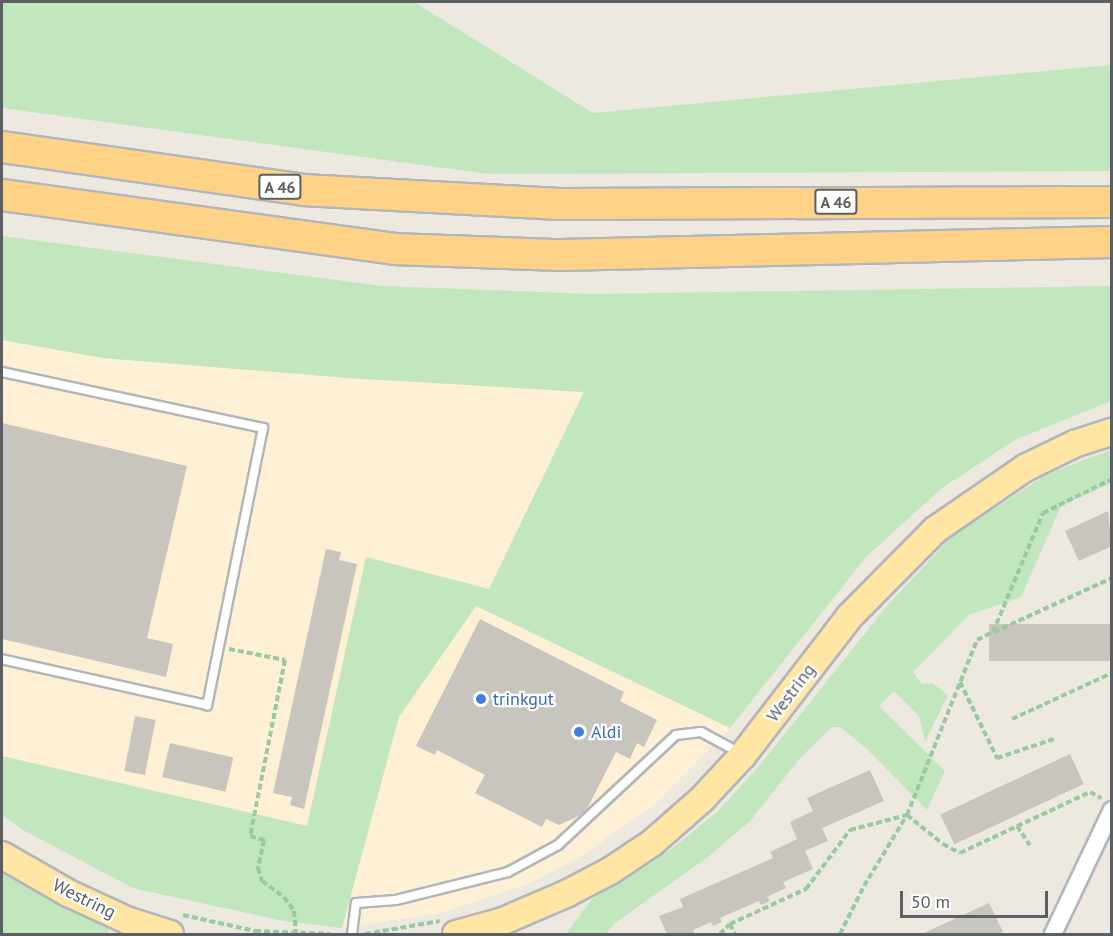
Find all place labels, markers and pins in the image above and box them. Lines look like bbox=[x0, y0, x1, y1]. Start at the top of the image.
place label: trinkgut bbox=[493, 688, 554, 710]
marker: trinkgut bbox=[474, 692, 488, 706]
place label: Aldi bbox=[591, 721, 621, 743]
marker: Aldi bbox=[572, 725, 586, 739]

